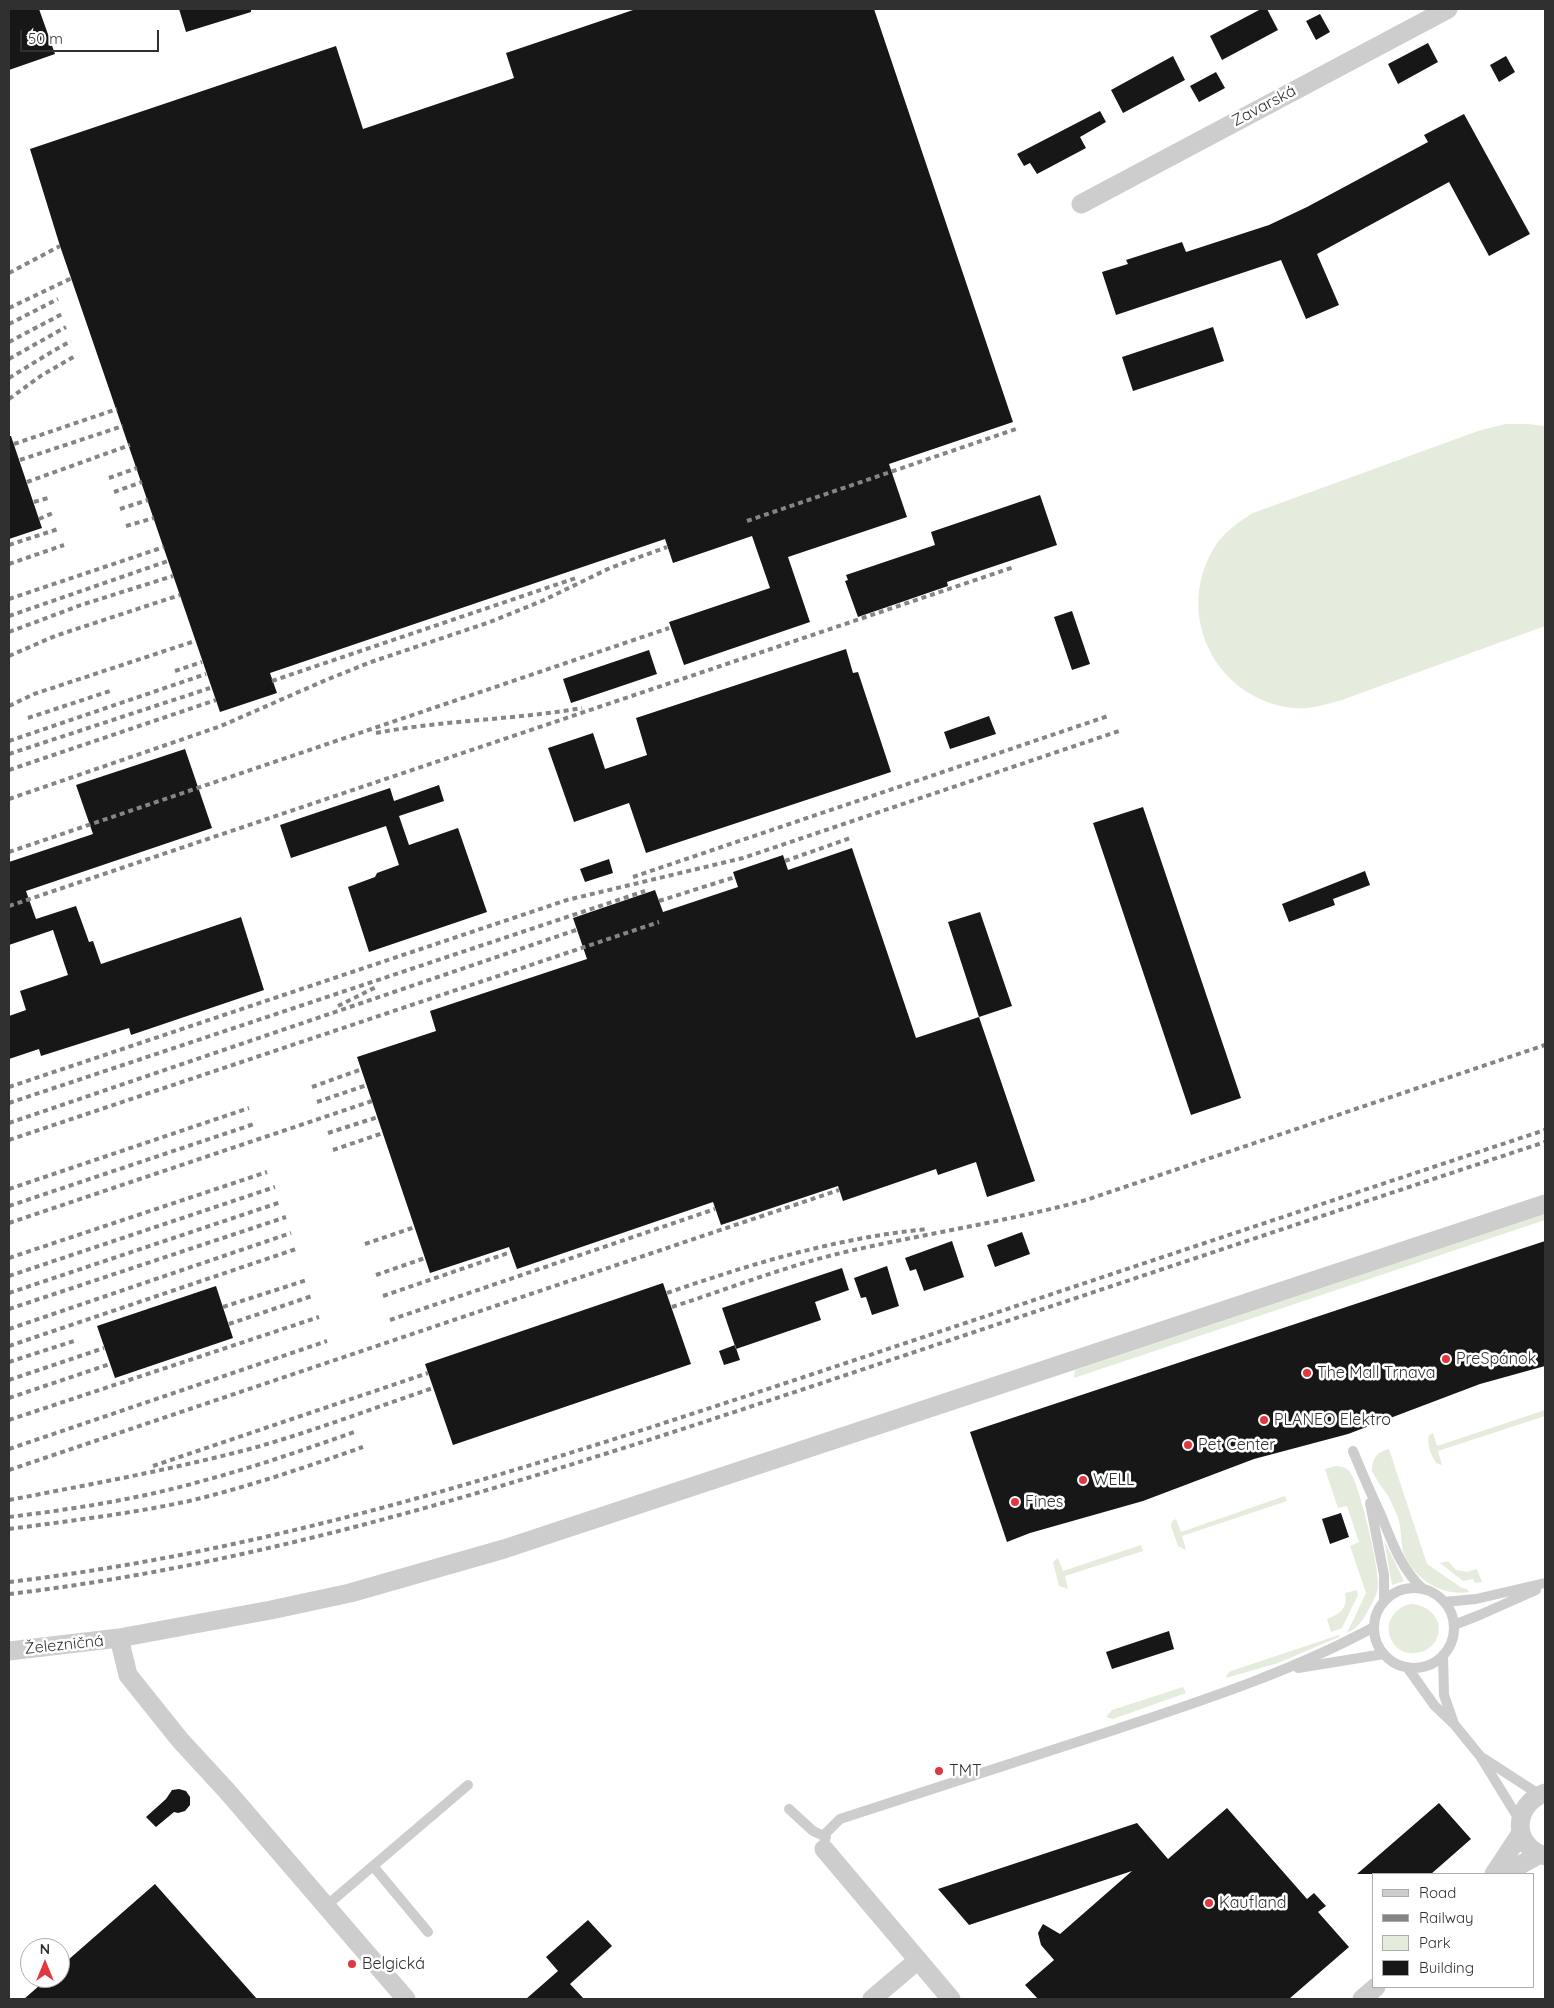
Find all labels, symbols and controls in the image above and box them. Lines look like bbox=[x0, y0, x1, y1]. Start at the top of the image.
scale bar bbox=[22, 20, 161, 52]
text: 50 m bbox=[28, 29, 63, 48]
street label: Zavarská bbox=[1229, 81, 1299, 131]
place label: PreSpánok bbox=[1456, 1349, 1536, 1369]
marker: PreSpánok bbox=[1440, 1353, 1452, 1365]
place label: The Mall Trnava bbox=[1317, 1363, 1436, 1383]
marker: The Mall Trnava bbox=[1301, 1367, 1313, 1379]
place label: PLANEO Elektro bbox=[1274, 1410, 1391, 1430]
marker: PLANEO Elektro bbox=[1258, 1414, 1270, 1426]
place label: Pet Center bbox=[1198, 1435, 1275, 1455]
marker: Pet Center bbox=[1182, 1439, 1194, 1451]
place label: WELL bbox=[1093, 1470, 1135, 1490]
marker: WELL bbox=[1077, 1474, 1089, 1486]
place label: Fines bbox=[1025, 1492, 1063, 1512]
marker: Fines bbox=[1009, 1496, 1021, 1508]
street label: Železničná bbox=[23, 1631, 105, 1659]
place label: TMT bbox=[949, 1761, 982, 1781]
marker: TMT bbox=[933, 1765, 945, 1777]
legend bbox=[1372, 1873, 1534, 1988]
text: Road bbox=[1419, 1883, 1456, 1902]
place label: Kaufland bbox=[1219, 1893, 1287, 1913]
marker: Kaufland bbox=[1203, 1897, 1215, 1909]
text: Railway bbox=[1419, 1908, 1474, 1927]
text: Park bbox=[1419, 1933, 1451, 1952]
north arrow bbox=[20, 1938, 70, 1988]
text: N bbox=[40, 1940, 50, 1958]
place label: Belgická bbox=[362, 1954, 425, 1974]
marker: Belgická bbox=[346, 1958, 358, 1970]
text: Building bbox=[1419, 1958, 1474, 1977]

